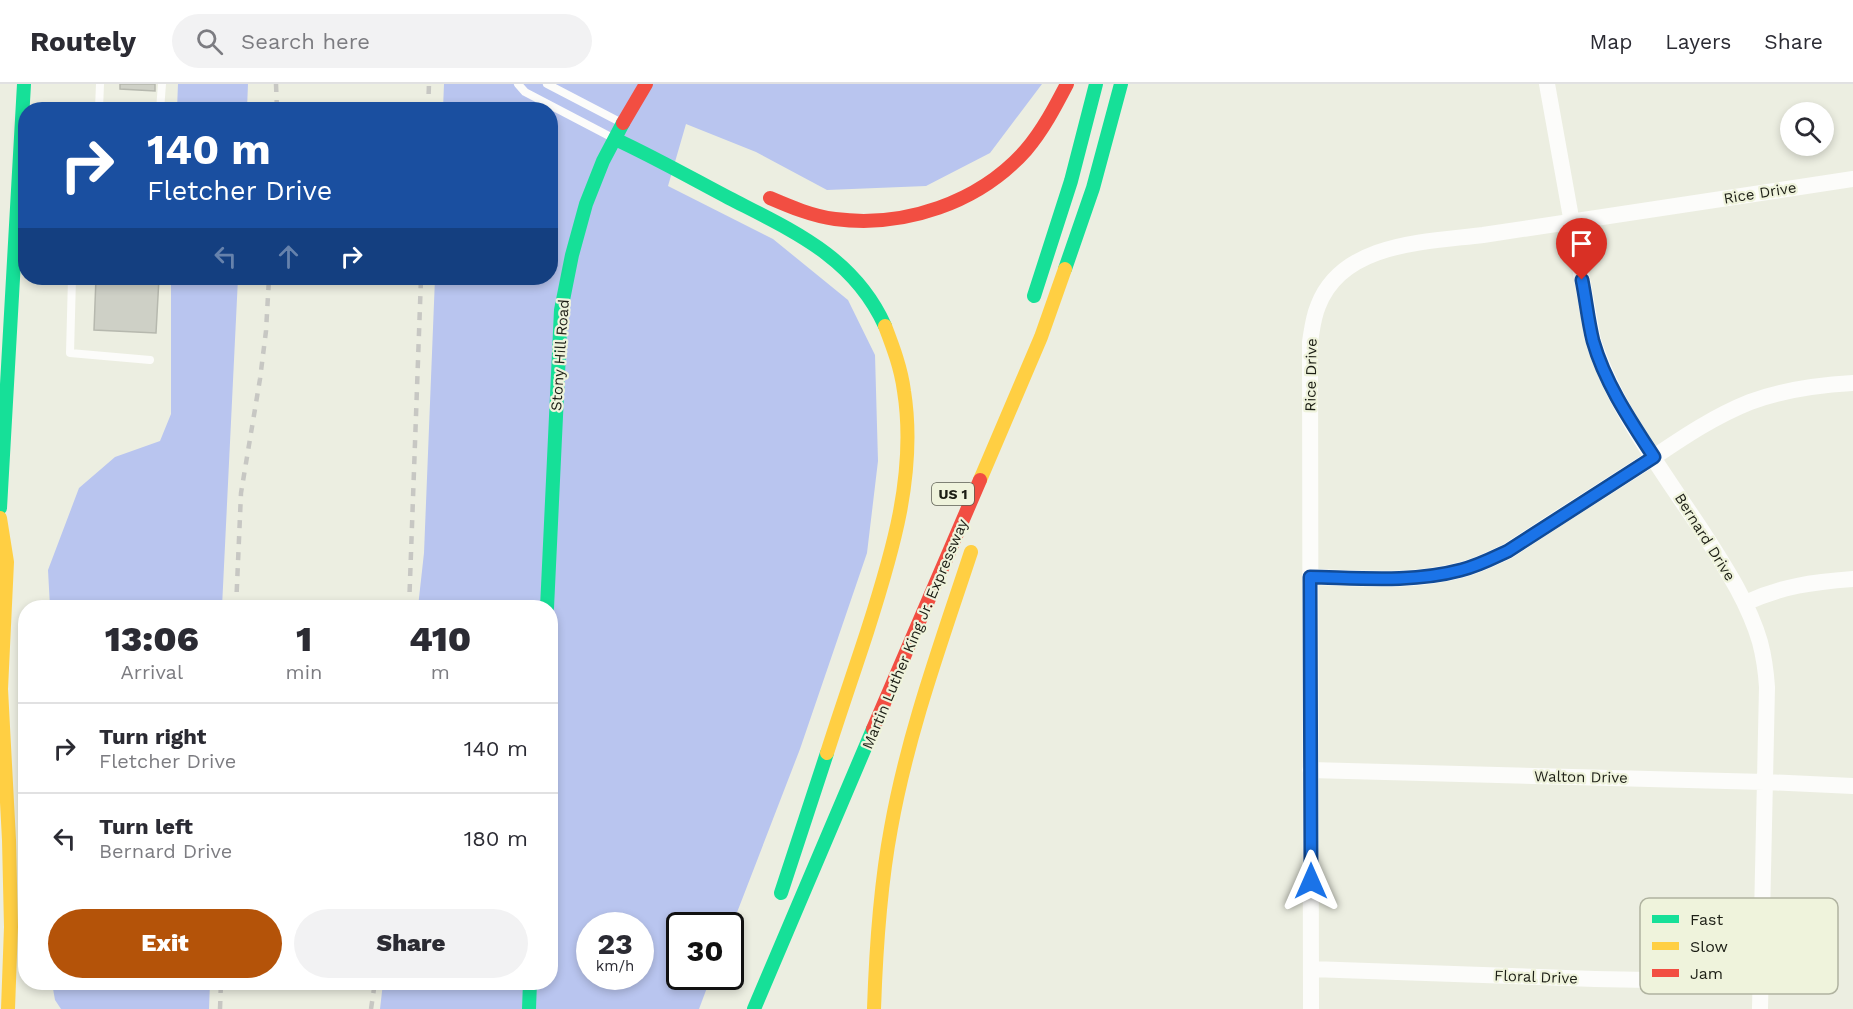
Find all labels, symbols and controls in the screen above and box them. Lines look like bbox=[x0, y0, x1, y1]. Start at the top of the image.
search box bbox=[172, 14, 592, 68]
text: Routely bbox=[30, 25, 136, 58]
icon: search bbox=[193, 25, 226, 58]
text: Search here bbox=[241, 29, 370, 54]
text: Map bbox=[1589, 29, 1632, 54]
text: Layers bbox=[1665, 29, 1731, 54]
text: Share bbox=[1764, 29, 1823, 54]
map controls bbox=[1780, 102, 1834, 156]
button: search bbox=[1780, 102, 1834, 156]
text: 140 m bbox=[147, 125, 271, 174]
icon: right bbox=[48, 126, 126, 204]
text: Fletcher Drive bbox=[147, 175, 332, 207]
street label: Rice Drive bbox=[1722, 178, 1798, 208]
pin bbox=[1556, 218, 1607, 280]
icon: arrive bbox=[1565, 227, 1598, 260]
icon: left bbox=[209, 240, 242, 273]
icon: ahead bbox=[272, 240, 305, 273]
icon: right bbox=[335, 240, 368, 273]
street label: Stony Hill Road bbox=[547, 299, 573, 411]
street label: Rice Drive bbox=[1301, 338, 1321, 412]
road number: US 1 bbox=[932, 483, 974, 505]
street label: Bernard Drive bbox=[1671, 490, 1739, 584]
street label: Martin Luther King Jr. Expressway bbox=[858, 516, 972, 752]
text: 13:06 bbox=[105, 618, 199, 660]
text: 1 bbox=[296, 618, 312, 660]
text: 410 bbox=[409, 618, 471, 660]
text: Arrival bbox=[121, 660, 183, 684]
text: min bbox=[286, 660, 322, 684]
text: m bbox=[431, 660, 450, 684]
text: Turn right bbox=[99, 724, 206, 749]
icon: right bbox=[48, 732, 81, 765]
text: 140 m bbox=[464, 736, 528, 761]
text: Fletcher Drive bbox=[99, 749, 236, 773]
street label: Walton Drive bbox=[1534, 767, 1628, 787]
text: Turn left bbox=[99, 814, 193, 839]
icon: left bbox=[48, 822, 81, 855]
text: 180 m bbox=[464, 826, 528, 851]
text: Bernard Drive bbox=[99, 839, 232, 863]
position arrow bbox=[1279, 849, 1343, 913]
legend bbox=[1640, 898, 1838, 994]
button: Exit bbox=[48, 909, 282, 978]
button: Share bbox=[294, 909, 528, 978]
text: Fast bbox=[1690, 910, 1723, 929]
speed limit sign: 30 bbox=[666, 912, 744, 990]
text: 23 bbox=[597, 926, 633, 961]
text: Slow bbox=[1690, 937, 1728, 956]
text: km/h bbox=[596, 957, 634, 975]
text: Jam bbox=[1690, 964, 1723, 983]
street label: Floral Drive bbox=[1494, 967, 1578, 987]

